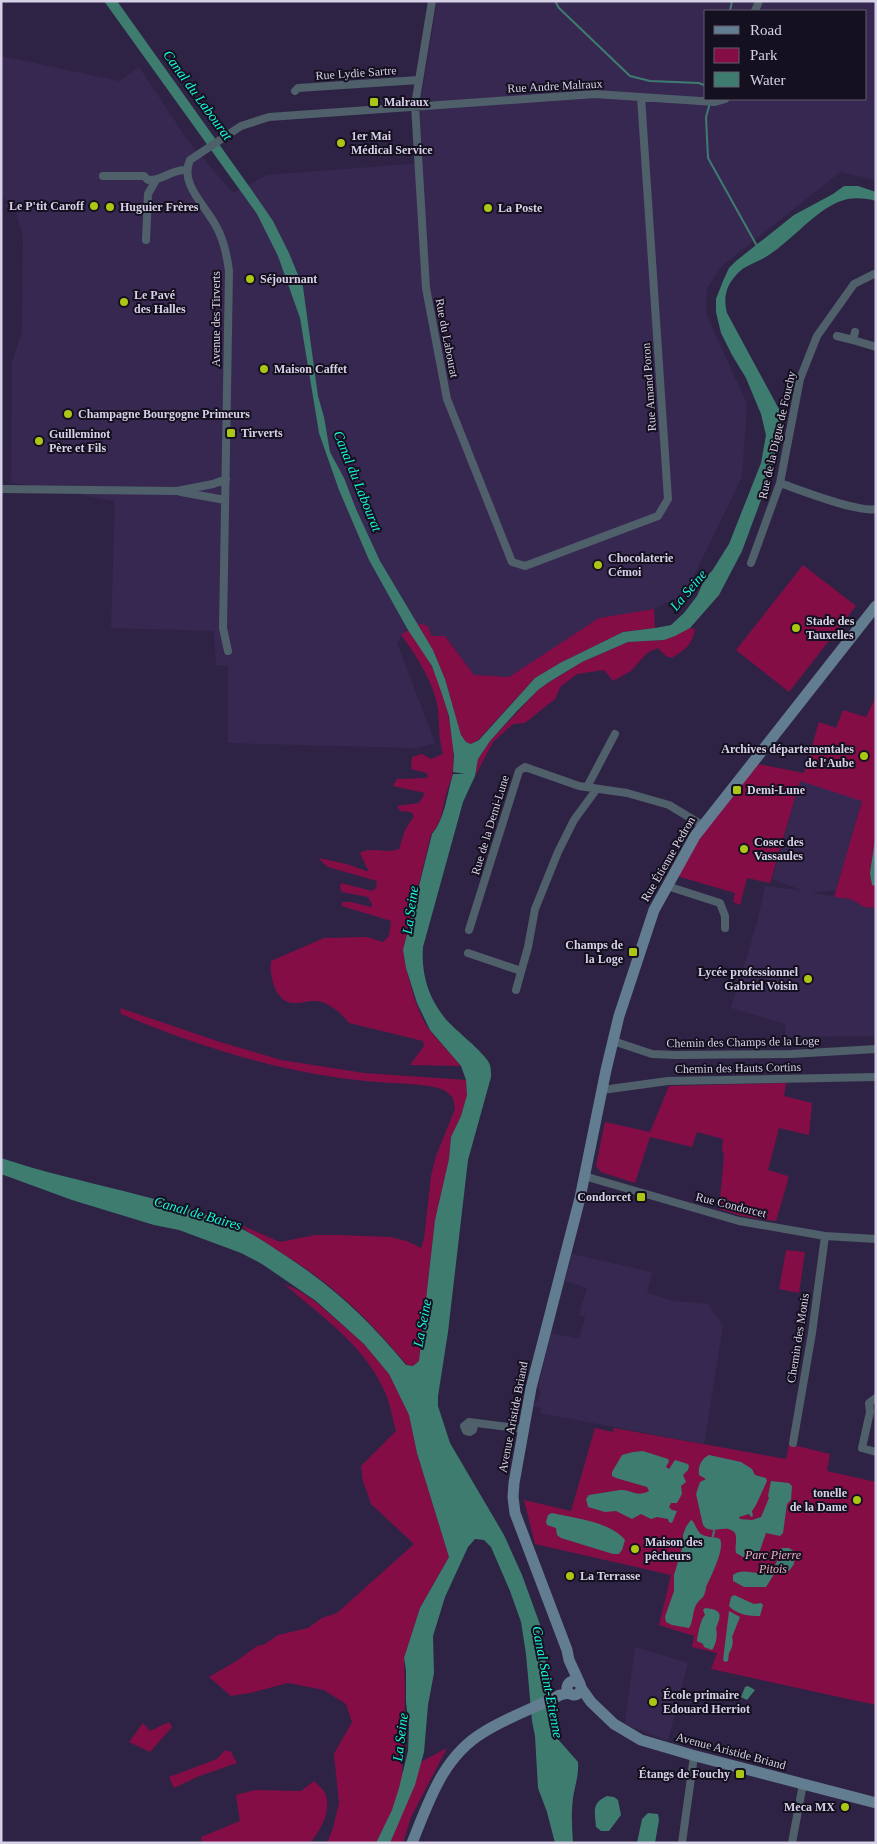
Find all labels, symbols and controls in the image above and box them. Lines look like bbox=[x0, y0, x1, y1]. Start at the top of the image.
legend bbox=[704, 10, 867, 100]
text: Road bbox=[750, 22, 782, 38]
water label: Canal du Labourat bbox=[160, 47, 236, 144]
text: Park bbox=[750, 47, 778, 63]
street label: Rue Lydie Sartre bbox=[315, 63, 397, 83]
text: Water bbox=[750, 72, 785, 88]
street label: Rue Andre Malraux bbox=[507, 77, 603, 95]
place label: Malraux bbox=[384, 95, 429, 109]
marker: Malraux bbox=[368, 96, 380, 108]
place label: 1er Mai Médical Service bbox=[351, 129, 433, 157]
marker: 1er Mai Médical Service bbox=[335, 137, 347, 149]
place label: Le P'tit Caroff bbox=[9, 199, 85, 213]
marker: Le P'tit Caroff bbox=[88, 200, 100, 212]
place label: Huguier Frères bbox=[120, 200, 199, 214]
marker: Huguier Frères bbox=[104, 201, 116, 213]
place label: La Poste bbox=[498, 201, 543, 215]
marker: La Poste bbox=[482, 202, 494, 214]
street label: Avenue des Tirverts bbox=[209, 271, 223, 367]
place label: Séjournant bbox=[260, 272, 317, 286]
marker: Séjournant bbox=[244, 273, 256, 285]
place label: Le Pavé des Halles bbox=[134, 288, 186, 316]
marker: Le Pavé des Halles bbox=[118, 296, 130, 308]
street label: Rue du Labourat bbox=[432, 297, 462, 380]
street label: Rue Amand Poron bbox=[639, 342, 659, 432]
place label: Maison Caffet bbox=[274, 362, 347, 376]
marker: Maison Caffet bbox=[258, 363, 270, 375]
street label: Rue de la Digue de Fouchy bbox=[755, 370, 799, 500]
place label: Champagne Bourgogne Primeurs bbox=[78, 407, 250, 421]
marker: Champagne Bourgogne Primeurs bbox=[62, 408, 74, 420]
place label: Tirverts bbox=[241, 426, 283, 440]
place label: Guilleminot Père et Fils bbox=[49, 427, 110, 455]
marker: Tirverts bbox=[225, 427, 237, 439]
water label: Canal du Labourat bbox=[330, 429, 385, 535]
marker: Guilleminot Père et Fils bbox=[33, 435, 45, 447]
place label: Chocolaterie Cémoi bbox=[608, 551, 674, 579]
marker: Chocolaterie Cémoi bbox=[592, 559, 604, 571]
water label: La Seine bbox=[666, 567, 710, 615]
place label: Stade des Tauxelles bbox=[806, 614, 855, 642]
marker: Stade des Tauxelles bbox=[790, 622, 802, 634]
place label: Archives départementales de l'Aube bbox=[721, 742, 855, 770]
marker: Archives départementales de l'Aube bbox=[858, 750, 870, 762]
street label: Rue de la Demi-Lune bbox=[468, 773, 512, 877]
place label: Demi-Lune bbox=[747, 783, 806, 797]
marker: Demi-Lune bbox=[731, 784, 743, 796]
street label: Rue Étienne Pedron bbox=[638, 814, 698, 904]
place label: Cosec des Vassaules bbox=[754, 835, 804, 863]
marker: Cosec des Vassaules bbox=[738, 843, 750, 855]
water label: La Seine bbox=[400, 885, 421, 936]
place label: Champs de la Loge bbox=[565, 938, 624, 966]
marker: Champs de la Loge bbox=[627, 946, 639, 958]
place label: Lycée professionnel Gabriel Voisin bbox=[698, 965, 799, 993]
marker: Lycée professionnel Gabriel Voisin bbox=[802, 973, 814, 985]
street label: Chemin des Champs de la Loge bbox=[666, 1034, 820, 1050]
street label: Chemin des Hauts Cortins bbox=[675, 1060, 802, 1076]
street label: Rue Condorcet bbox=[694, 1189, 768, 1221]
place label: Condorcet bbox=[577, 1190, 631, 1204]
marker: Condorcet bbox=[635, 1191, 647, 1203]
water label: Canal de Baires bbox=[152, 1194, 244, 1233]
street label: Chemin des Monis bbox=[784, 1292, 812, 1384]
water label: La Seine bbox=[410, 1298, 434, 1349]
street label: Avenue Aristide Briand bbox=[495, 1360, 531, 1474]
place label: tonelle de la Dame bbox=[790, 1486, 848, 1514]
marker: tonelle de la Dame bbox=[851, 1494, 863, 1506]
place label: Maison des pêcheurs bbox=[645, 1535, 703, 1563]
marker: Maison des pêcheurs bbox=[629, 1543, 641, 1555]
park label: Parc Pierre Pitois bbox=[744, 1548, 802, 1576]
place label: La Terrasse bbox=[580, 1569, 641, 1583]
marker: La Terrasse bbox=[564, 1570, 576, 1582]
water label: Canal Saint-Etienne bbox=[529, 1625, 566, 1739]
place label: École primaire Edouard Herriot bbox=[663, 1688, 750, 1716]
marker: École primaire Edouard Herriot bbox=[647, 1696, 659, 1708]
water label: La Seine bbox=[390, 1712, 411, 1763]
street label: Avenue Aristide Briand bbox=[675, 1730, 787, 1772]
place label: Étangs de Fouchy bbox=[639, 1767, 730, 1781]
marker: Étangs de Fouchy bbox=[734, 1768, 746, 1780]
place label: Meca MX bbox=[784, 1800, 835, 1814]
marker: Meca MX bbox=[839, 1801, 851, 1813]

